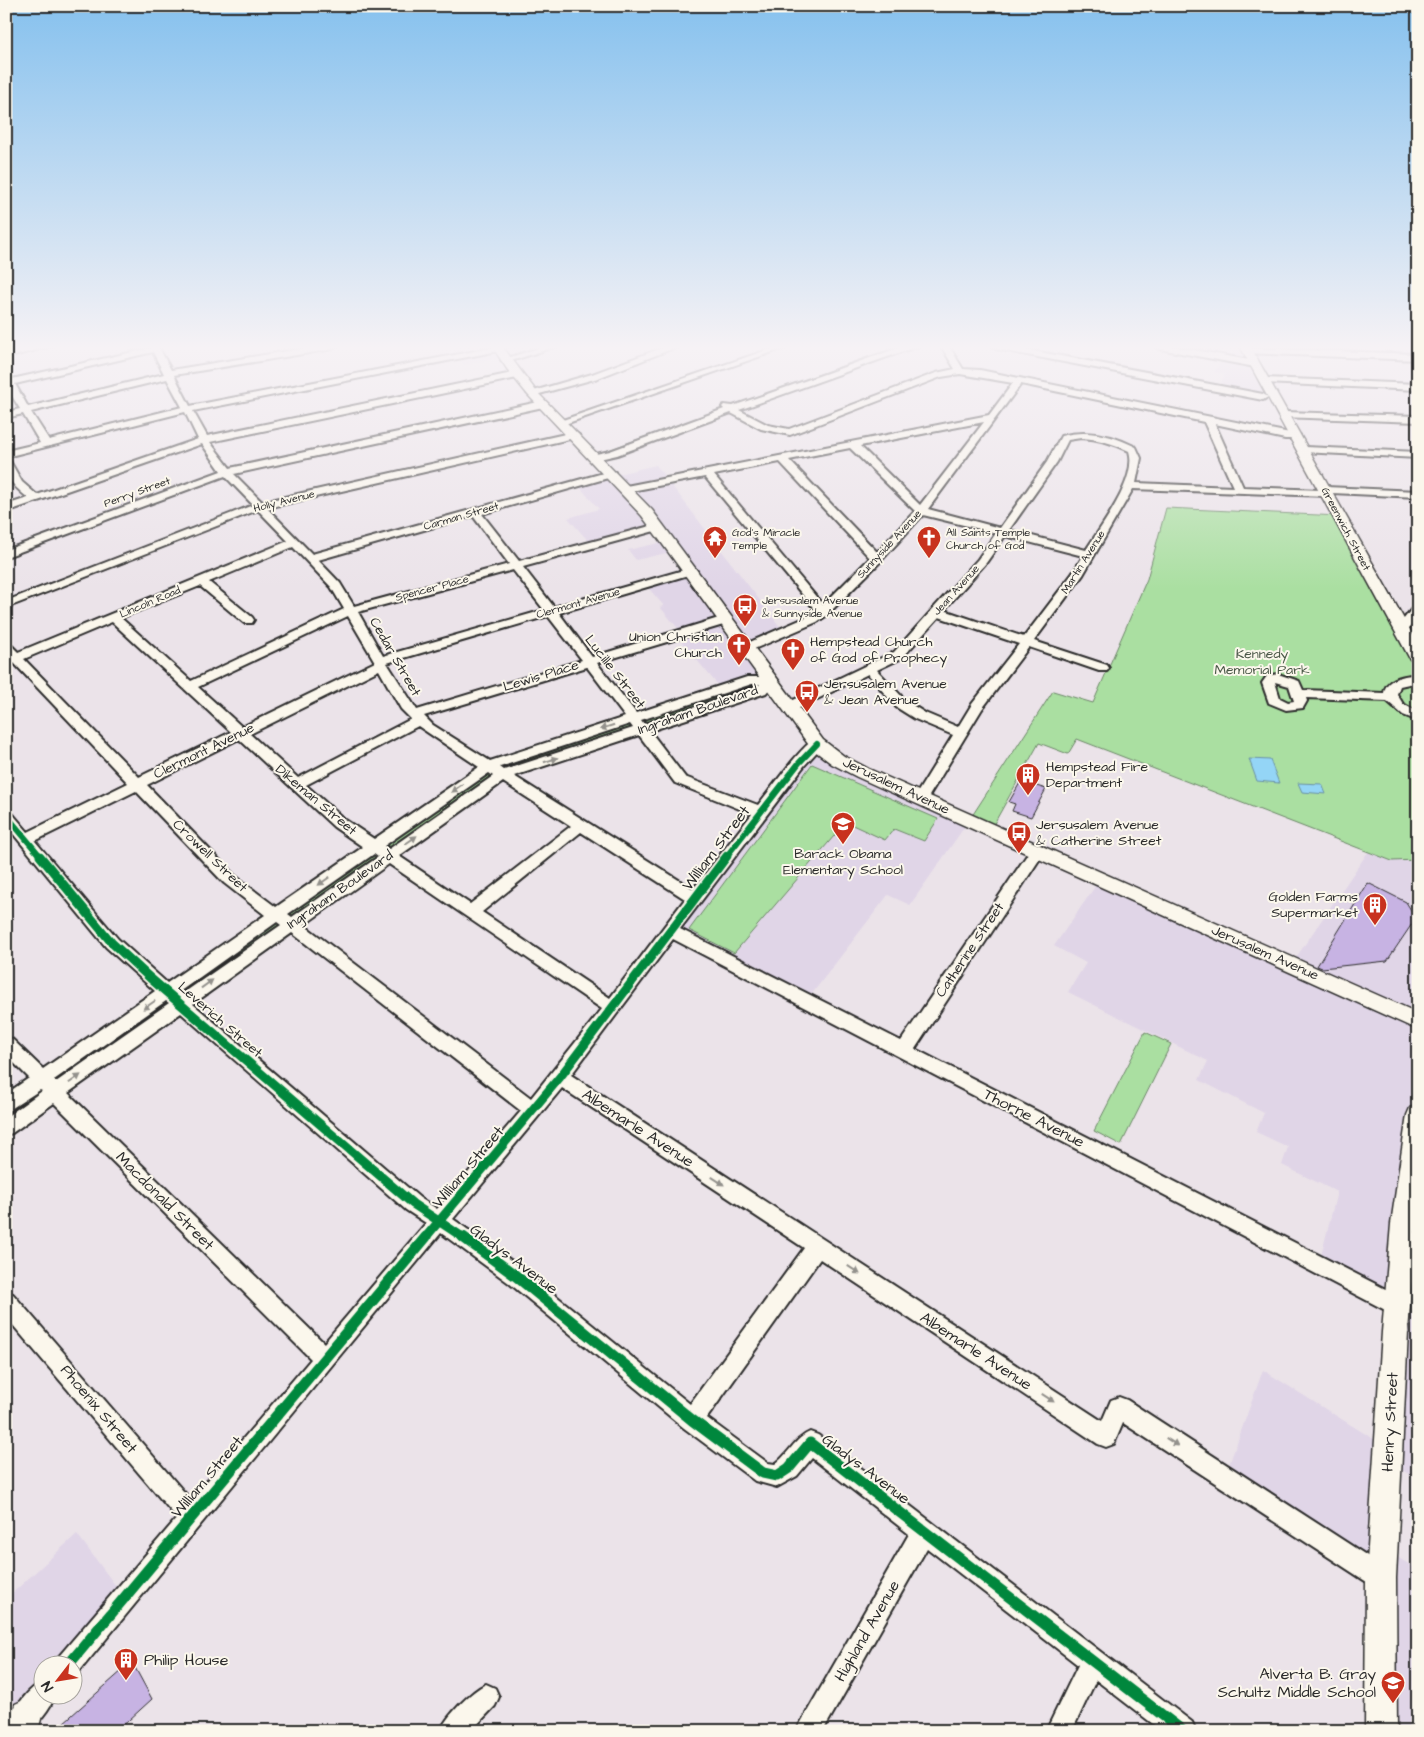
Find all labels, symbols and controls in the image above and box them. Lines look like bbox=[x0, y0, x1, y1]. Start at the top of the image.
street label: Perry Street bbox=[102, 473, 173, 512]
street label: Greenwich Street bbox=[1318, 485, 1375, 574]
street label: Holly Avenue bbox=[252, 486, 316, 517]
street label: Carman Street bbox=[422, 498, 501, 534]
street label: Sunnyside Avenue bbox=[853, 506, 925, 582]
temple icon: God's Miracle Temple bbox=[702, 525, 728, 559]
place label: God's Miracle Temple bbox=[732, 525, 800, 553]
church icon: All Saints Temple Church of God bbox=[916, 525, 942, 559]
place label: All Saints Temple Church of God bbox=[946, 525, 1030, 553]
street label: Martin Avenue bbox=[1057, 527, 1109, 597]
street label: Jean Avenue bbox=[929, 562, 983, 618]
street label: Spencer Place bbox=[394, 571, 470, 605]
street label: Lincoln Road bbox=[117, 582, 183, 622]
street label: Clermont Avenue bbox=[534, 584, 622, 622]
bus stop icon: Jersusalem Avenue & Sunnyside Avenue bbox=[732, 593, 758, 627]
place label: Jersusalem Avenue & Sunnyside Avenue bbox=[762, 593, 862, 622]
street label: Cedar Street bbox=[364, 614, 426, 701]
place label: Union Christian Church bbox=[629, 627, 722, 663]
street label: Lucille Street bbox=[580, 631, 650, 713]
church icon: Union Christian Church bbox=[726, 632, 752, 666]
place label: Hempstead Church of God of Prophecy bbox=[810, 632, 948, 668]
church icon: Hempstead Church of God of Prophecy bbox=[780, 637, 806, 671]
park label: Kennedy Memorial Park bbox=[1214, 644, 1310, 680]
street label: Lewis Place bbox=[501, 655, 582, 697]
place label: Jersusalem Avenue & Jean Avenue bbox=[824, 674, 947, 710]
bus stop icon: Jersusalem Avenue & Jean Avenue bbox=[794, 679, 820, 713]
street label: Ingraham Boulevard bbox=[635, 680, 761, 740]
street label: Clermont Avenue bbox=[150, 718, 258, 784]
one-way arrow bbox=[599, 724, 614, 731]
street label: Jerusalem Avenue bbox=[839, 752, 953, 820]
one-way arrow bbox=[543, 755, 558, 763]
place label: Hempstead Fire Department bbox=[1046, 757, 1148, 793]
street label: Dikeman Street bbox=[271, 760, 361, 840]
building icon: Hempstead Fire Department bbox=[1015, 762, 1041, 796]
one-way arrow bbox=[450, 783, 464, 793]
street label: William Street bbox=[677, 801, 756, 895]
school or university icon: Barack Obama Elementary School bbox=[830, 811, 856, 845]
street label: Crowell Street bbox=[168, 815, 252, 897]
place label: Jersusalem Avenue & Catherine Street bbox=[1036, 815, 1162, 851]
bus stop icon: Jersusalem Avenue & Catherine Street bbox=[1006, 820, 1032, 854]
one-way arrow bbox=[404, 835, 418, 845]
place label: Barack Obama Elementary School bbox=[783, 844, 903, 880]
street label: Ingraham Boulevard bbox=[283, 846, 397, 934]
one-way arrow bbox=[317, 876, 331, 886]
place label: Golden Farms Supermarket bbox=[1268, 887, 1358, 923]
building icon: Golden Farms Supermarket bbox=[1362, 892, 1388, 926]
street label: Catherine Street bbox=[931, 898, 1009, 1001]
street label: Jerusalem Avenue bbox=[1208, 920, 1322, 986]
street label: Leverich Street bbox=[173, 978, 267, 1063]
one-way arrow bbox=[200, 979, 214, 989]
one-way arrow bbox=[142, 1000, 155, 1010]
one-way arrow bbox=[68, 1073, 81, 1084]
street label: Thorne Avenue bbox=[980, 1083, 1089, 1153]
street label: Albemarle Avenue bbox=[578, 1084, 699, 1173]
street label: William Street bbox=[427, 1121, 509, 1213]
street label: Macdonald Street bbox=[111, 1147, 220, 1256]
one-way arrow bbox=[711, 1176, 725, 1186]
street label: Gladys Avenue bbox=[465, 1219, 563, 1300]
one-way arrow bbox=[847, 1265, 860, 1275]
street label: Albemarle Avenue bbox=[916, 1307, 1037, 1396]
street label: Phoenix Street bbox=[55, 1360, 143, 1458]
street label: Henry Street bbox=[1376, 1371, 1405, 1472]
one-way arrow bbox=[1041, 1393, 1055, 1403]
street label: Gladys Avenue bbox=[817, 1429, 915, 1510]
street label: William Street bbox=[166, 1431, 248, 1523]
one-way arrow bbox=[1165, 1438, 1178, 1447]
street label: Highland Avenue bbox=[829, 1576, 906, 1686]
building icon: Philip House bbox=[113, 1647, 139, 1681]
place label: Philip House bbox=[144, 1649, 229, 1671]
north arrow bbox=[32, 1654, 82, 1704]
place label: Alverta B. Gray Schultz Middle School bbox=[1218, 1663, 1376, 1703]
school or university icon: Alverta B. Gray Schultz Middle School bbox=[1380, 1670, 1406, 1704]
text: N bbox=[37, 1677, 59, 1695]

